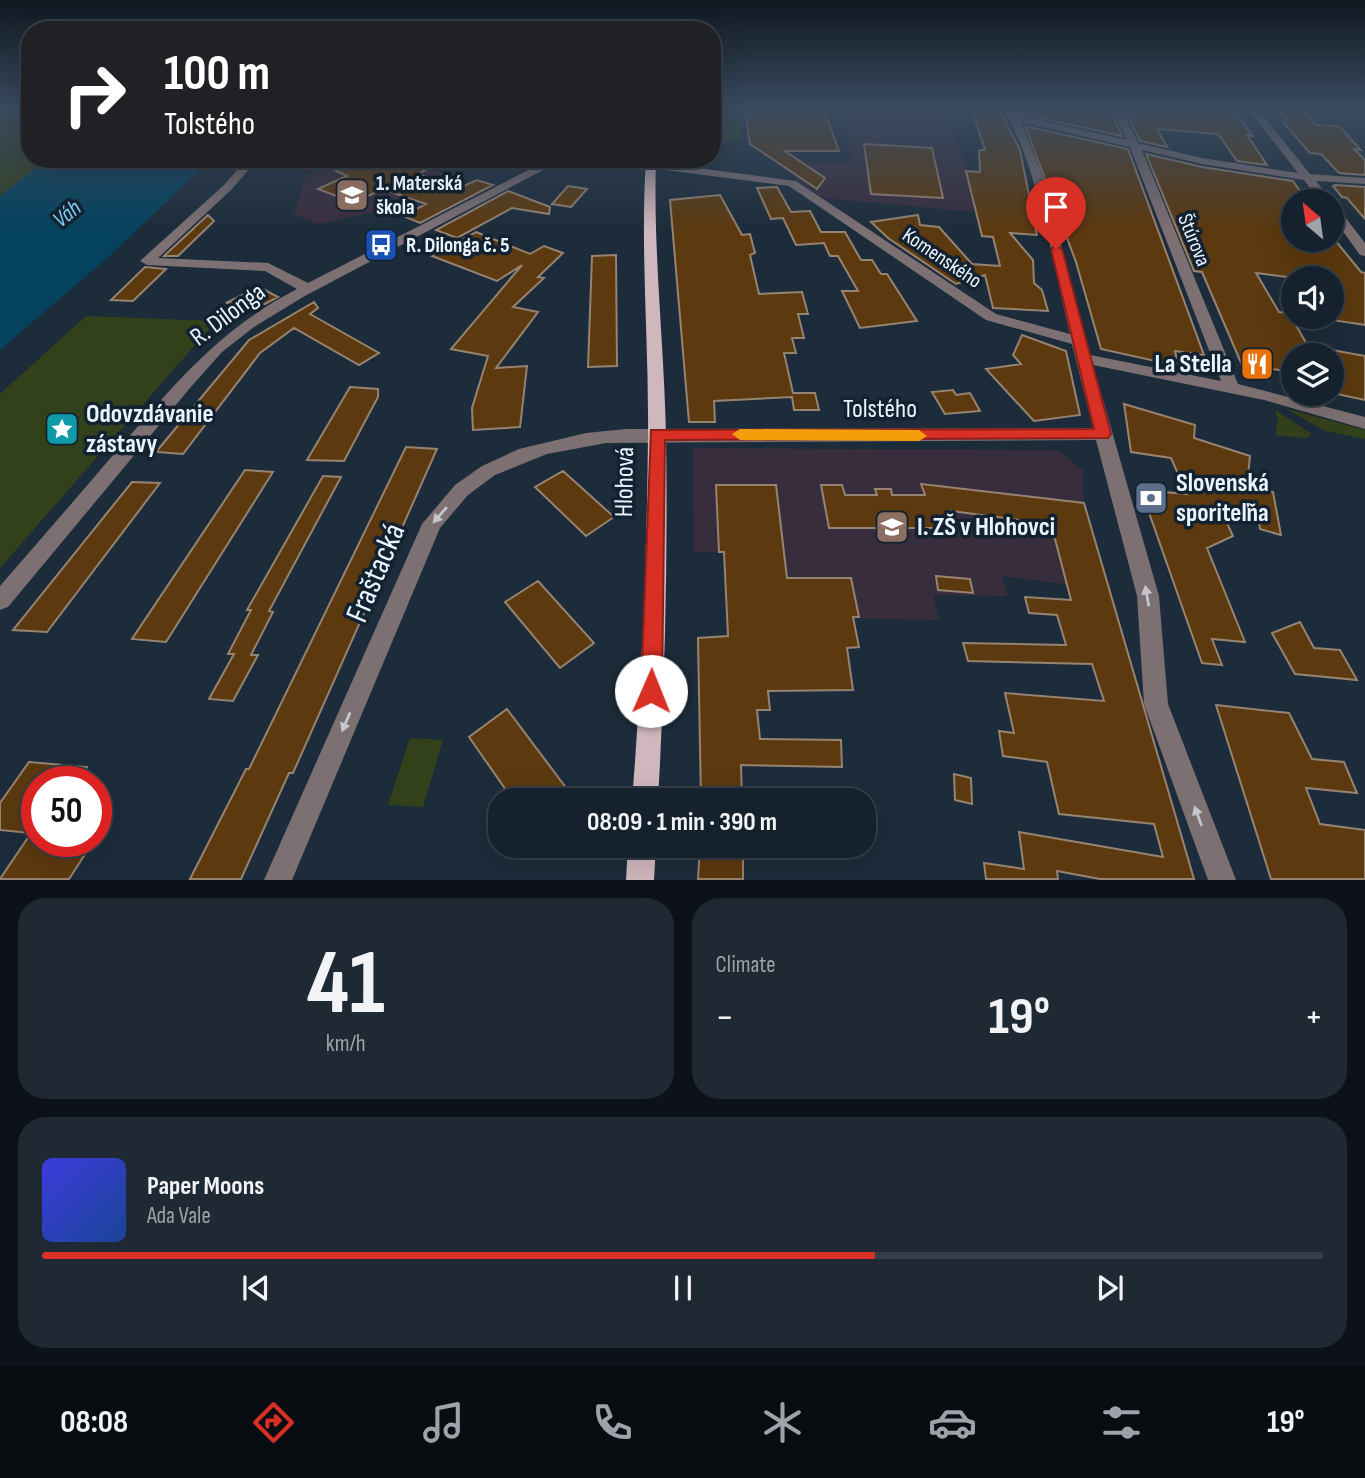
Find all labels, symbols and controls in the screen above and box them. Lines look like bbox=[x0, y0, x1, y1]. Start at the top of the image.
text: 100 m bbox=[164, 45, 270, 104]
icon: right bbox=[49, 49, 140, 140]
text: Tolstého bbox=[164, 105, 255, 144]
place label: 1. Materská škola bbox=[376, 171, 462, 220]
school or university icon: 1. Materská škola bbox=[333, 176, 371, 214]
pin bbox=[1026, 177, 1086, 249]
icon: arrive bbox=[1037, 188, 1075, 226]
north arrow bbox=[1281, 189, 1344, 252]
map controls bbox=[1281, 189, 1344, 406]
water label: Váh bbox=[47, 194, 87, 234]
street label: Štúrova bbox=[1172, 210, 1216, 270]
street label: Komenského bbox=[898, 222, 986, 294]
bus stop icon: R. Dilonga č. 5 bbox=[362, 226, 400, 264]
place label: R. Dilonga č. 5 bbox=[406, 233, 509, 258]
button: sound bbox=[1281, 266, 1344, 329]
street label: R. Dilonga bbox=[185, 277, 271, 353]
button: layers bbox=[1281, 343, 1344, 406]
restaurant icon: La Stella bbox=[1238, 345, 1276, 383]
place label: La Stella bbox=[1154, 349, 1232, 380]
street label: Tolstého bbox=[843, 394, 917, 425]
place label: Odovzdávanie zástavy bbox=[86, 399, 214, 460]
place icon: Odovzdávanie zástavy bbox=[43, 410, 81, 448]
street label: Hlohová bbox=[609, 447, 641, 517]
place label: Slovenská sporiteľňa bbox=[1176, 468, 1269, 529]
bank icon: Slovenská sporiteľňa bbox=[1132, 479, 1170, 517]
one-way arrow bbox=[432, 506, 448, 524]
school or university icon: I. ZŠ v Hlohovci bbox=[873, 508, 911, 546]
place label: I. ZŠ v Hlohovci bbox=[917, 512, 1055, 543]
street label: Fraštacká bbox=[338, 518, 414, 628]
one-way arrow bbox=[1141, 585, 1152, 607]
position arrow bbox=[614, 654, 688, 728]
one-way arrow bbox=[340, 712, 352, 732]
speed limit sign: 50 bbox=[21, 766, 112, 857]
one-way arrow bbox=[1192, 805, 1203, 826]
text: 08:09 · 1 min · 390 m bbox=[587, 807, 777, 838]
text: 41 bbox=[307, 930, 385, 1039]
text: Climate bbox=[716, 951, 775, 979]
text: 19° bbox=[989, 986, 1050, 1049]
text: − bbox=[716, 995, 734, 1040]
text: + bbox=[1304, 995, 1323, 1040]
text: km/h bbox=[326, 1030, 366, 1058]
text: Paper Moons bbox=[147, 1171, 264, 1202]
text: Ada Vale bbox=[147, 1202, 211, 1230]
icon: previous bbox=[237, 1269, 275, 1307]
icon: pause bbox=[664, 1269, 702, 1307]
icon: next bbox=[1091, 1269, 1129, 1307]
icon: directions bbox=[249, 1398, 298, 1447]
icon: music bbox=[419, 1398, 468, 1447]
icon: phone bbox=[588, 1398, 637, 1447]
icon: climate bbox=[758, 1398, 807, 1447]
icon: car bbox=[928, 1398, 977, 1447]
icon: filters bbox=[1097, 1398, 1146, 1447]
text: 08:08 bbox=[60, 1403, 128, 1442]
text: 19° bbox=[1267, 1403, 1305, 1442]

